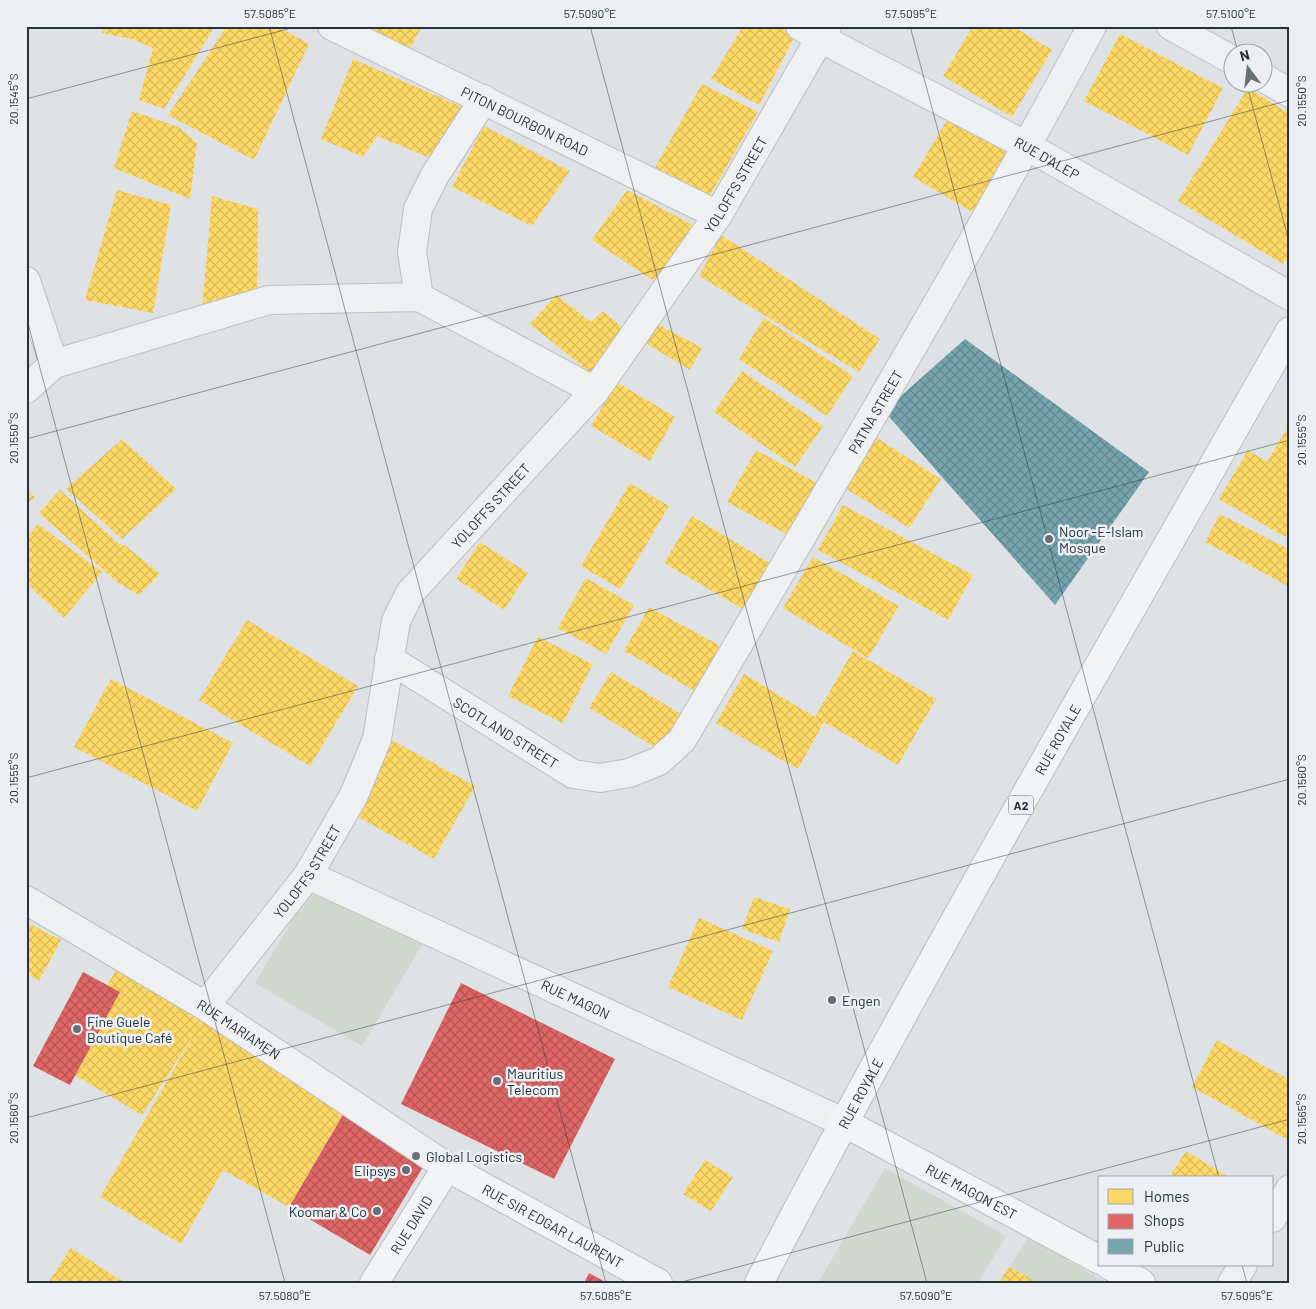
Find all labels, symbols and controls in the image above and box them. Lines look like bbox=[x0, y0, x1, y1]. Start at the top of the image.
text: 57.5085°E bbox=[244, 6, 296, 20]
text: 57.5090°E bbox=[564, 6, 616, 20]
text: 57.5095°E bbox=[885, 6, 937, 20]
text: 57.5100°E bbox=[1206, 6, 1256, 20]
north arrow bbox=[1224, 42, 1274, 92]
text: N bbox=[1238, 46, 1251, 64]
text: 20.1545°S bbox=[6, 73, 20, 125]
text: 20.1550°S bbox=[1294, 75, 1308, 127]
street label: PITON BOURBON ROAD bbox=[459, 82, 591, 159]
street label: YOLOFFS STREET bbox=[700, 133, 770, 236]
street label: RUE D'ALEP bbox=[1012, 133, 1083, 183]
street label: PATNA STREET bbox=[844, 367, 906, 456]
text: 20.1550°S bbox=[6, 412, 20, 464]
text: 20.1555°S bbox=[1294, 415, 1308, 465]
street label: YOLOFFS STREET bbox=[447, 459, 533, 551]
place label: Noor -E-Islam Mosque bbox=[1059, 523, 1143, 556]
marker: Noor -E-Islam Mosque bbox=[1043, 533, 1055, 545]
street label: SCOTLAND STREET bbox=[450, 693, 562, 771]
street label: RUE ROYALE bbox=[1030, 701, 1084, 777]
text: 20.1555°S bbox=[6, 753, 20, 803]
text: 20.1560°S bbox=[1294, 754, 1308, 806]
road number: A2 bbox=[1008, 796, 1034, 814]
street label: YOLOFFS STREET bbox=[269, 821, 344, 921]
street label: RUE MAGON bbox=[539, 975, 613, 1022]
place label: Engen bbox=[842, 992, 881, 1009]
marker: Engen bbox=[826, 994, 838, 1006]
street label: RUE MARIAMEN bbox=[195, 995, 284, 1062]
place label: Fine Guele Boutique Café bbox=[87, 1013, 172, 1046]
marker: Fine Guele Boutique Café bbox=[71, 1023, 83, 1035]
street label: RUE ROYALE bbox=[834, 1055, 886, 1132]
place label: Mauritius Telecom bbox=[507, 1065, 564, 1098]
marker: Mauritius Telecom bbox=[491, 1075, 503, 1087]
text: 20.1560°S bbox=[6, 1092, 20, 1144]
text: 20.1565°S bbox=[1294, 1094, 1308, 1144]
place label: Global Logistics bbox=[426, 1148, 523, 1165]
marker: Global Logistics bbox=[410, 1150, 422, 1162]
street label: RUE MAGON EST bbox=[923, 1160, 1020, 1223]
place label: Elipsys bbox=[354, 1162, 396, 1179]
marker: Elipsys bbox=[400, 1164, 412, 1176]
legend bbox=[1098, 1176, 1274, 1266]
street label: RUE SIR EDGAR LAURENT bbox=[480, 1180, 626, 1271]
text: Homes bbox=[1144, 1187, 1189, 1205]
street label: RUE DAVID bbox=[386, 1192, 435, 1257]
place label: Koomar & Co bbox=[289, 1203, 367, 1220]
marker: Koomar & Co bbox=[371, 1205, 383, 1217]
text: Shops bbox=[1144, 1211, 1184, 1229]
text: Public bbox=[1144, 1237, 1184, 1255]
text: 57.5080°E bbox=[259, 1288, 311, 1302]
text: 57.5085°E bbox=[580, 1288, 632, 1302]
text: 57.5090°E bbox=[900, 1288, 952, 1302]
text: 57.5095°E bbox=[1221, 1288, 1273, 1302]

